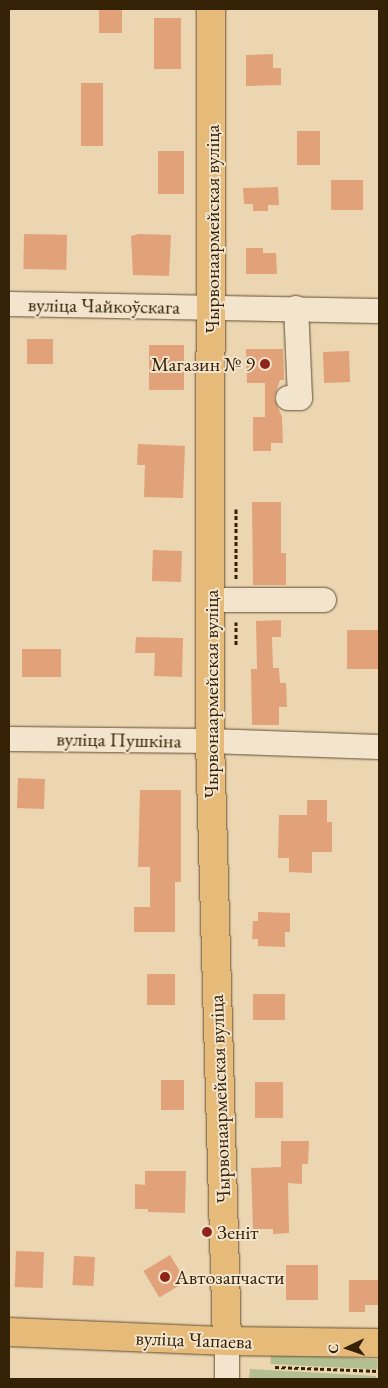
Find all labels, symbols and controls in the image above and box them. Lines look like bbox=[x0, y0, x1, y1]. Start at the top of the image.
street label: Чырвонаармейская вуліца bbox=[200, 124, 224, 334]
street label: вуліца Чайкоўскага bbox=[28, 293, 180, 319]
place label: Магазин № 9 bbox=[151, 352, 255, 376]
marker: Магазин № 9 bbox=[259, 358, 271, 370]
street label: Чырвонаармейская вуліца bbox=[199, 589, 223, 799]
street label: вуліца Пушкіна bbox=[56, 727, 182, 753]
street label: Чырвонаармейская вуліца bbox=[204, 994, 236, 1204]
place label: Зеніт bbox=[217, 1220, 259, 1244]
marker: Зеніт bbox=[201, 1226, 213, 1238]
place label: Автозапчасти bbox=[175, 1265, 285, 1289]
marker: Автозапчасти bbox=[159, 1271, 171, 1283]
north arrow bbox=[323, 1323, 373, 1373]
street label: вуліца Чапаева bbox=[135, 1326, 253, 1354]
text: С bbox=[324, 1343, 342, 1354]

